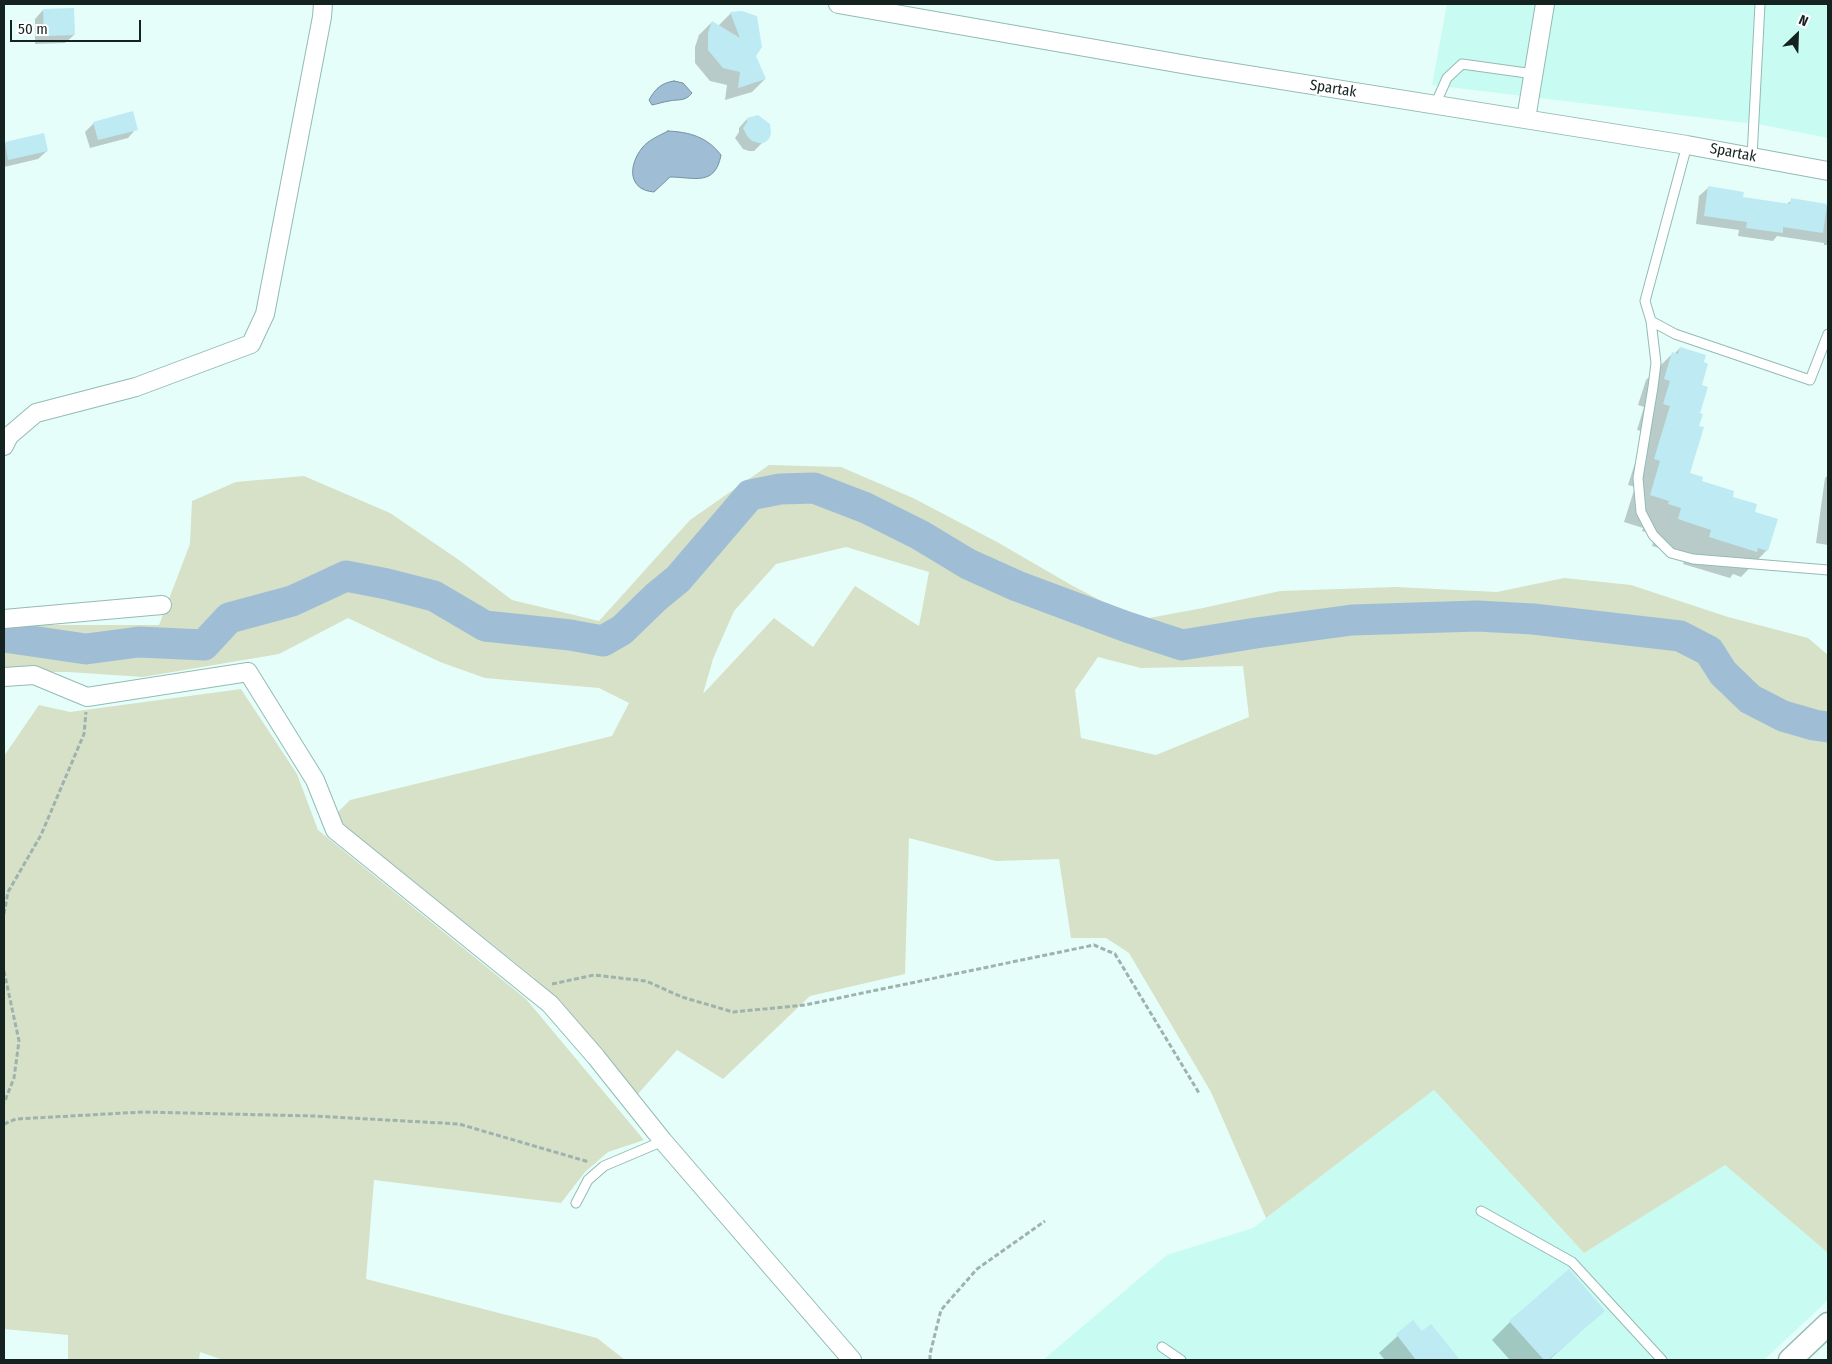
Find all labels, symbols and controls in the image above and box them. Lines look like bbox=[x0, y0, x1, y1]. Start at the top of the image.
scale bar bbox=[12, 10, 144, 42]
north arrow bbox=[1772, 10, 1822, 60]
text: N bbox=[1796, 11, 1811, 30]
text: 50 m bbox=[18, 20, 48, 38]
street label: Spartak bbox=[1308, 76, 1358, 102]
street label: Spartak bbox=[1708, 140, 1758, 166]

